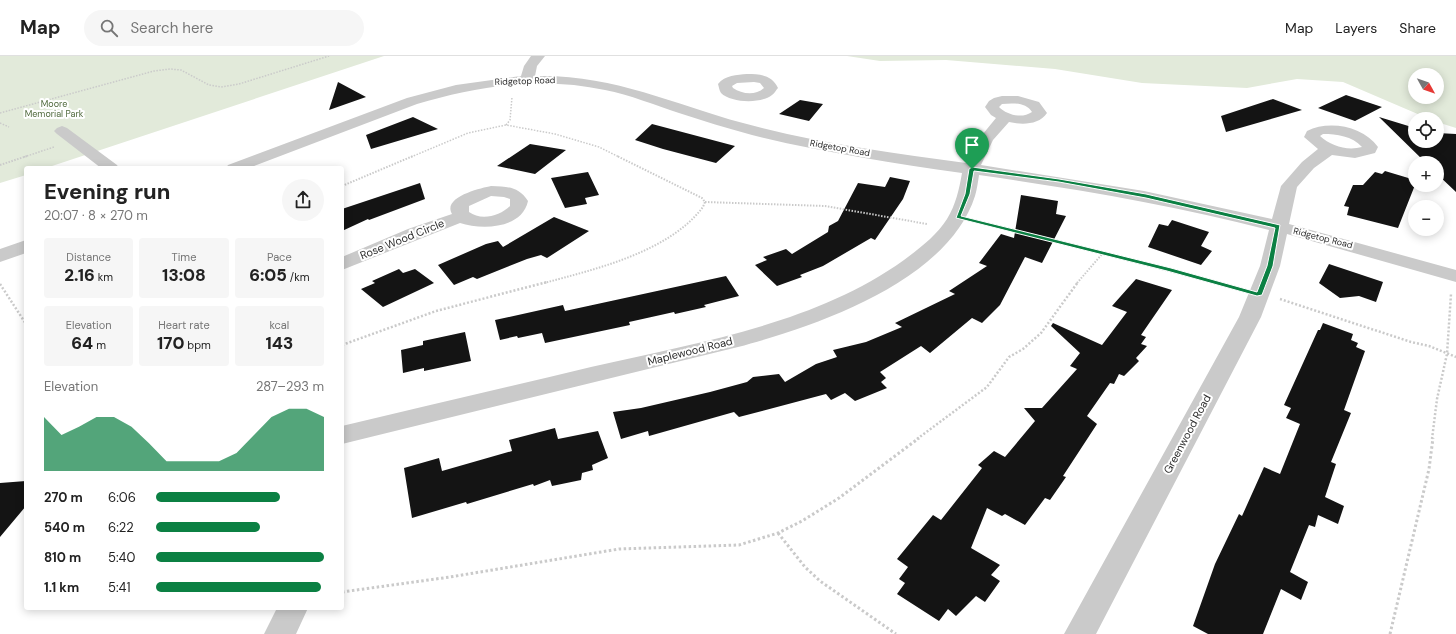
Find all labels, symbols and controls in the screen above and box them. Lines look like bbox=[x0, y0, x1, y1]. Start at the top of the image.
search box bbox=[84, 10, 364, 46]
text: Map bbox=[20, 15, 60, 40]
icon: search bbox=[98, 17, 120, 39]
text: Search here bbox=[130, 18, 213, 38]
text: Map bbox=[1285, 19, 1313, 37]
text: Layers bbox=[1335, 19, 1377, 37]
text: Share bbox=[1399, 19, 1436, 37]
north arrow bbox=[1408, 68, 1444, 104]
map controls bbox=[1408, 68, 1444, 236]
street label: Ridgetop Road bbox=[494, 74, 556, 88]
park label: Moore Memorial Park bbox=[25, 98, 84, 120]
button: locate bbox=[1408, 112, 1444, 148]
pin bbox=[955, 128, 989, 169]
icon: arrive bbox=[961, 134, 983, 156]
street label: Ridgetop Road bbox=[809, 137, 871, 159]
button: + bbox=[1408, 156, 1444, 192]
text: Evening run bbox=[44, 177, 170, 206]
button: share bbox=[282, 179, 324, 221]
button: − bbox=[1408, 200, 1444, 236]
text: 20:07 · 8 × 270 m bbox=[44, 207, 148, 224]
street label: Rose Wood Circle bbox=[358, 216, 446, 262]
street label: Ridgetop Road bbox=[1292, 225, 1354, 251]
text: Distance bbox=[66, 250, 111, 264]
text: Time bbox=[172, 250, 196, 264]
text: Pace bbox=[267, 250, 292, 264]
text: 2.16 bbox=[64, 264, 95, 286]
text: 13:08 bbox=[162, 264, 206, 286]
text: 6:05 bbox=[249, 264, 287, 286]
text: km bbox=[95, 270, 113, 284]
text: /km bbox=[287, 270, 310, 284]
text: Elevation bbox=[66, 318, 112, 332]
text: Heart rate bbox=[158, 318, 210, 332]
text: kcal bbox=[269, 318, 289, 332]
text: 64 bbox=[71, 332, 93, 354]
text: 170 bbox=[157, 332, 184, 354]
text: 143 bbox=[265, 332, 293, 354]
street label: Maplewood Road bbox=[646, 334, 734, 368]
text: m bbox=[93, 338, 106, 352]
text: bpm bbox=[184, 338, 211, 352]
text: Elevation bbox=[44, 378, 98, 395]
text: 287–293 m bbox=[256, 378, 324, 395]
street label: Greenwood Road bbox=[1160, 392, 1214, 476]
text: 270 m bbox=[44, 489, 83, 506]
text: 6:06 bbox=[108, 489, 136, 506]
text: 540 m bbox=[44, 519, 85, 536]
text: 6:22 bbox=[108, 519, 134, 536]
text: 810 m bbox=[44, 549, 81, 566]
text: 5:40 bbox=[108, 549, 135, 566]
text: 1.1 km bbox=[44, 579, 79, 596]
text: 5:41 bbox=[108, 579, 131, 596]

